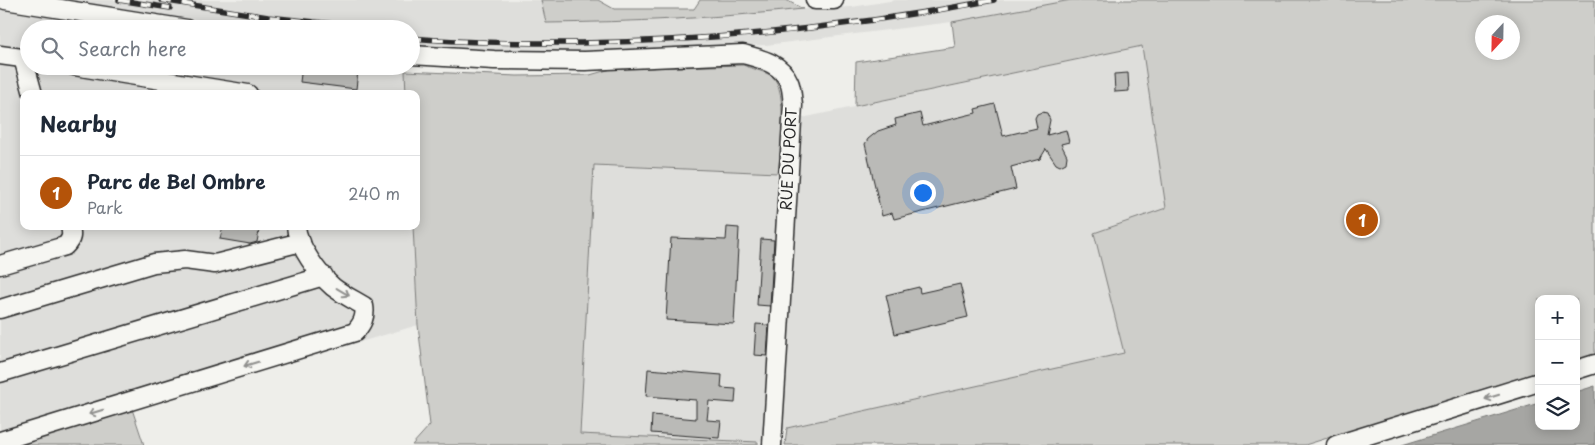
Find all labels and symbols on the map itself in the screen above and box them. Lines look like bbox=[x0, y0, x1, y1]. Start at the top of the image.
north arrow bbox=[1475, 15, 1520, 60]
street label: RUE DU PORT bbox=[773, 106, 802, 211]
your location bbox=[910, 180, 936, 206]
pin: 1 bbox=[1346, 201, 1378, 239]
one-way arrow bbox=[336, 287, 350, 298]
one-way arrow bbox=[244, 360, 260, 370]
one-way arrow bbox=[1485, 392, 1501, 402]
one-way arrow bbox=[88, 407, 104, 417]

